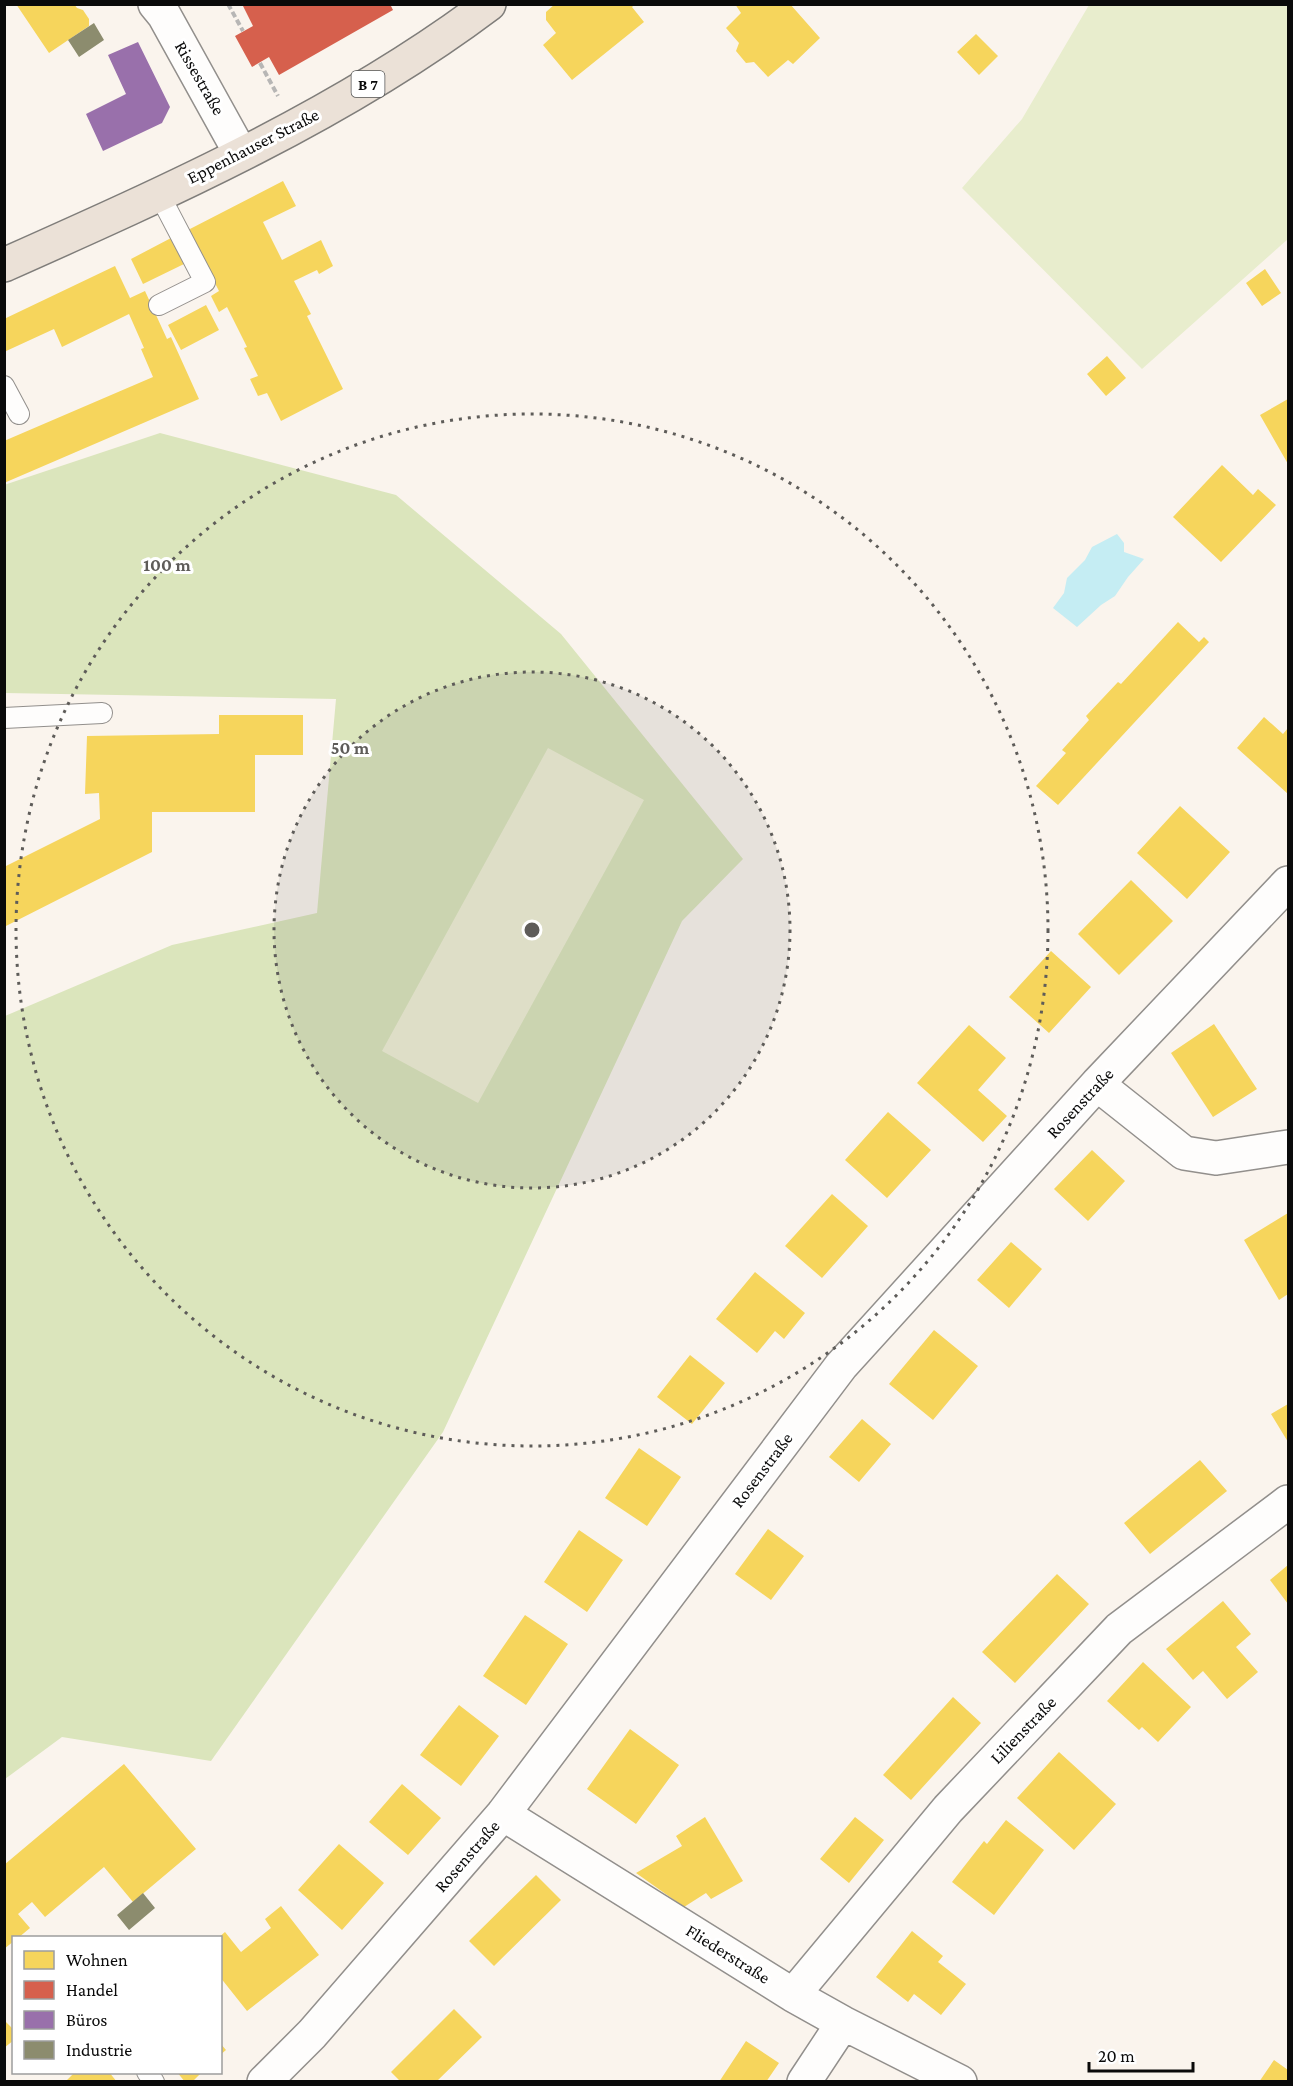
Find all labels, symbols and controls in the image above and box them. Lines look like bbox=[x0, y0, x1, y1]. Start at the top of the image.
street label: Rissestraße bbox=[171, 37, 229, 119]
road number: B 7 bbox=[352, 71, 385, 97]
street label: Eppenhauser Straße bbox=[184, 104, 322, 188]
text: 100 m bbox=[143, 555, 191, 575]
text: 50 m bbox=[331, 738, 370, 758]
centre of rings bbox=[522, 920, 542, 940]
street label: Rosenstraße bbox=[1042, 1064, 1118, 1142]
street label: Rosenstraße bbox=[727, 1429, 797, 1511]
street label: Lilienstraße bbox=[986, 1692, 1060, 1768]
street label: Rosenstraße bbox=[430, 1816, 504, 1896]
street label: Fliederstraße bbox=[682, 1920, 774, 1988]
legend bbox=[12, 1936, 222, 2074]
text: Wohnen bbox=[66, 1950, 128, 1970]
text: Handel bbox=[66, 1980, 118, 2000]
text: Büros bbox=[66, 2010, 107, 2030]
scale bar bbox=[1089, 2035, 1192, 2073]
text: Industrie bbox=[66, 2040, 132, 2060]
text: 20 m bbox=[1098, 2046, 1135, 2066]

